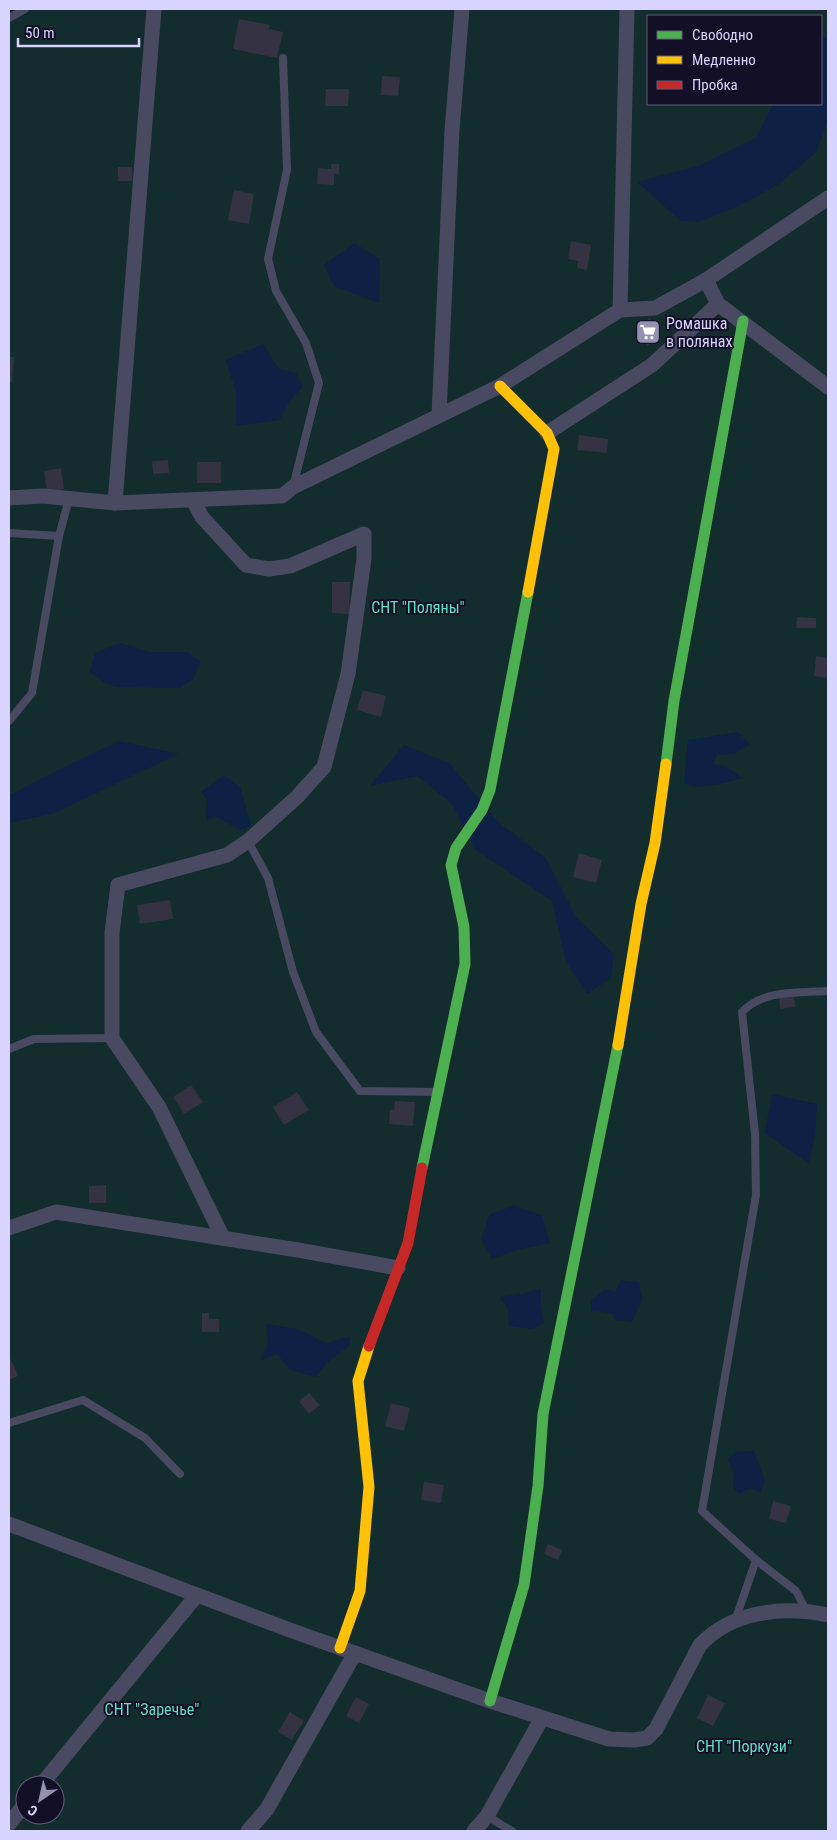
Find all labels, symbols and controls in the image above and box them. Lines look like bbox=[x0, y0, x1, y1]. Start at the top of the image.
scale bar bbox=[18, 15, 139, 47]
legend bbox=[647, 15, 822, 105]
text: 50 m bbox=[25, 24, 55, 42]
text: Свободно bbox=[692, 26, 753, 44]
text: Медленно bbox=[692, 51, 756, 69]
text: Пробка bbox=[692, 76, 738, 94]
place label: Ромашка в полянах bbox=[666, 314, 733, 351]
supermarket icon: Ромашка в полянах bbox=[635, 319, 661, 345]
park label: СНТ "Поляны" bbox=[371, 598, 465, 617]
park label: СНТ "Заречье" bbox=[105, 1700, 199, 1719]
park label: СНТ "Поркузи" bbox=[696, 1737, 792, 1756]
north arrow bbox=[15, 1775, 65, 1825]
text: С bbox=[25, 1802, 41, 1820]

